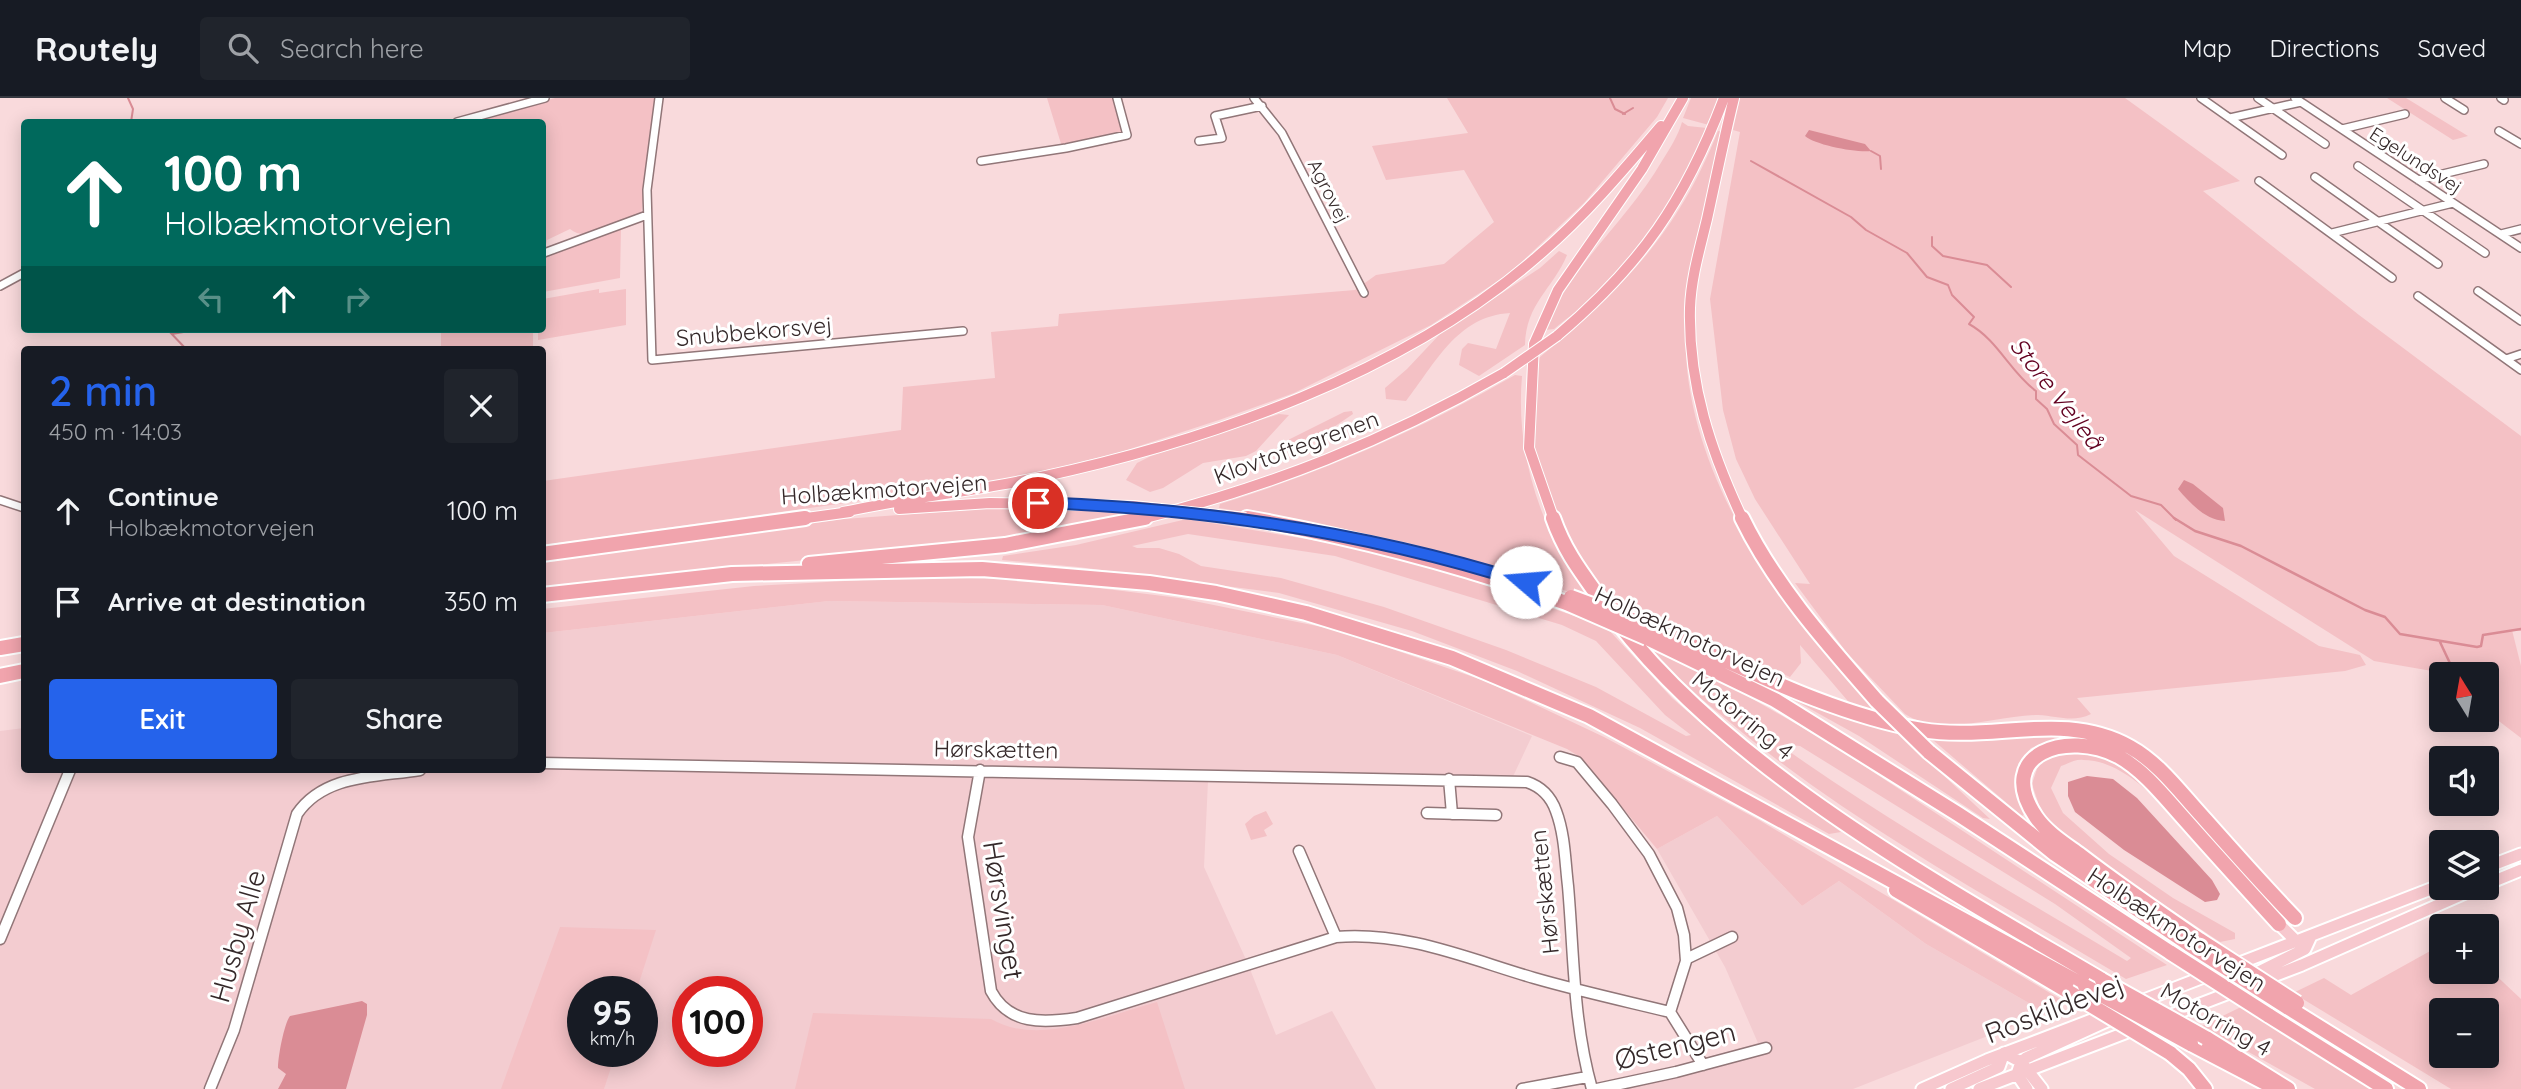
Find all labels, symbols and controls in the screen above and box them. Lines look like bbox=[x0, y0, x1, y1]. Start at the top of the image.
search box bbox=[200, 17, 690, 80]
text: Routely bbox=[35, 28, 158, 69]
icon: search bbox=[224, 29, 262, 67]
text: Search here bbox=[280, 32, 424, 65]
text: Map bbox=[2183, 33, 2232, 63]
text: Directions bbox=[2270, 33, 2380, 63]
text: Saved bbox=[2418, 33, 2486, 63]
street label: Egelundsvej bbox=[2365, 121, 2467, 199]
text: 100 m bbox=[164, 142, 302, 203]
icon: ahead bbox=[49, 147, 140, 238]
street label: Agrovej bbox=[1303, 155, 1355, 227]
text: Holbækmotorvejen bbox=[164, 203, 452, 243]
icon: left bbox=[192, 280, 230, 318]
icon: ahead bbox=[265, 280, 303, 318]
icon: right bbox=[338, 280, 376, 318]
street label: Snubbekorsvej bbox=[675, 310, 833, 352]
water label: Store Vejleå bbox=[2004, 331, 2111, 456]
text: 2 min bbox=[49, 364, 157, 417]
button: close bbox=[444, 369, 518, 443]
street label: Klovtoftegrenen bbox=[1210, 404, 1382, 490]
text: 450 m · 14:03 bbox=[49, 417, 182, 446]
street label: Holbækmotorvejen bbox=[780, 467, 988, 511]
pin bbox=[1008, 473, 1068, 533]
text: Continue bbox=[108, 480, 219, 513]
icon: arrive bbox=[1019, 484, 1057, 522]
icon: ahead bbox=[49, 492, 87, 530]
text: 100 m bbox=[447, 494, 518, 527]
text: Holbækmotorvejen bbox=[108, 513, 315, 542]
position arrow bbox=[1489, 545, 1563, 619]
street label: Holbækmotorvejen bbox=[1590, 579, 1790, 693]
icon: arrive bbox=[49, 583, 87, 621]
text: Arrive at destination bbox=[108, 585, 366, 618]
text: 350 m bbox=[444, 585, 518, 618]
north arrow bbox=[2429, 662, 2499, 732]
map controls bbox=[2429, 662, 2499, 1068]
street label: Motorring 4 bbox=[1687, 664, 1799, 766]
button: Exit bbox=[49, 679, 277, 759]
button: Share bbox=[291, 679, 518, 759]
street label: Hørskætten bbox=[933, 733, 1059, 765]
button: sound bbox=[2429, 746, 2499, 816]
street label: Hørskætten bbox=[1523, 828, 1565, 956]
button: layers bbox=[2429, 830, 2499, 900]
street label: Hørsvinget bbox=[976, 838, 1032, 982]
street label: Holbækmotorvejen bbox=[2082, 861, 2272, 997]
street label: Husby Alle bbox=[201, 866, 273, 1006]
button: + bbox=[2429, 914, 2499, 984]
street label: Roskildevej bbox=[1979, 965, 2129, 1051]
speed limit sign: 100 bbox=[672, 976, 763, 1067]
street label: Motorring 4 bbox=[2155, 976, 2277, 1062]
text: 95 bbox=[592, 990, 633, 1034]
button: − bbox=[2429, 998, 2499, 1068]
street label: Østengen bbox=[1611, 1013, 1739, 1077]
text: km/h bbox=[590, 1027, 635, 1050]

